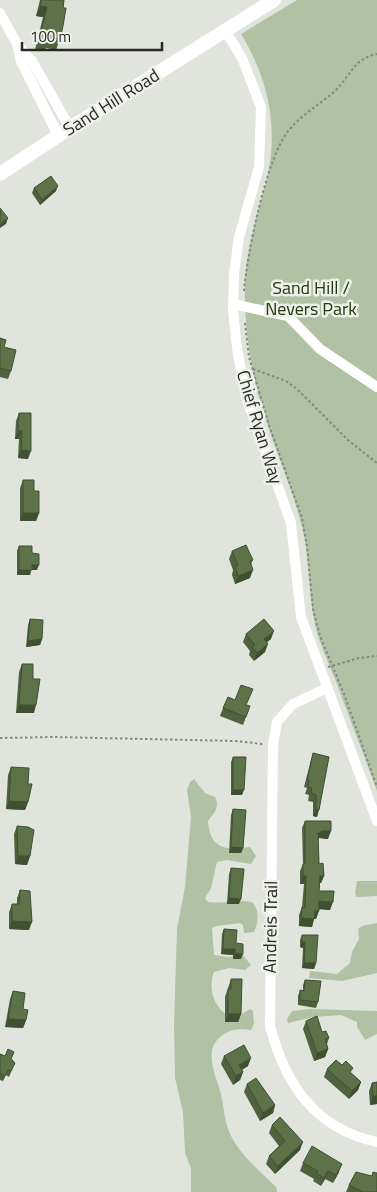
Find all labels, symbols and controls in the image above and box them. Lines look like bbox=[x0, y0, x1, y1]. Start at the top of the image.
scale bar bbox=[22, 20, 162, 52]
text: 100 m bbox=[30, 25, 71, 48]
street label: Sand Hill Road bbox=[58, 62, 164, 142]
park label: Sand Hill / Nevers Park bbox=[265, 274, 357, 322]
street label: Chief Ryan Way bbox=[230, 367, 290, 488]
street label: Andreis Trail bbox=[256, 880, 284, 974]

